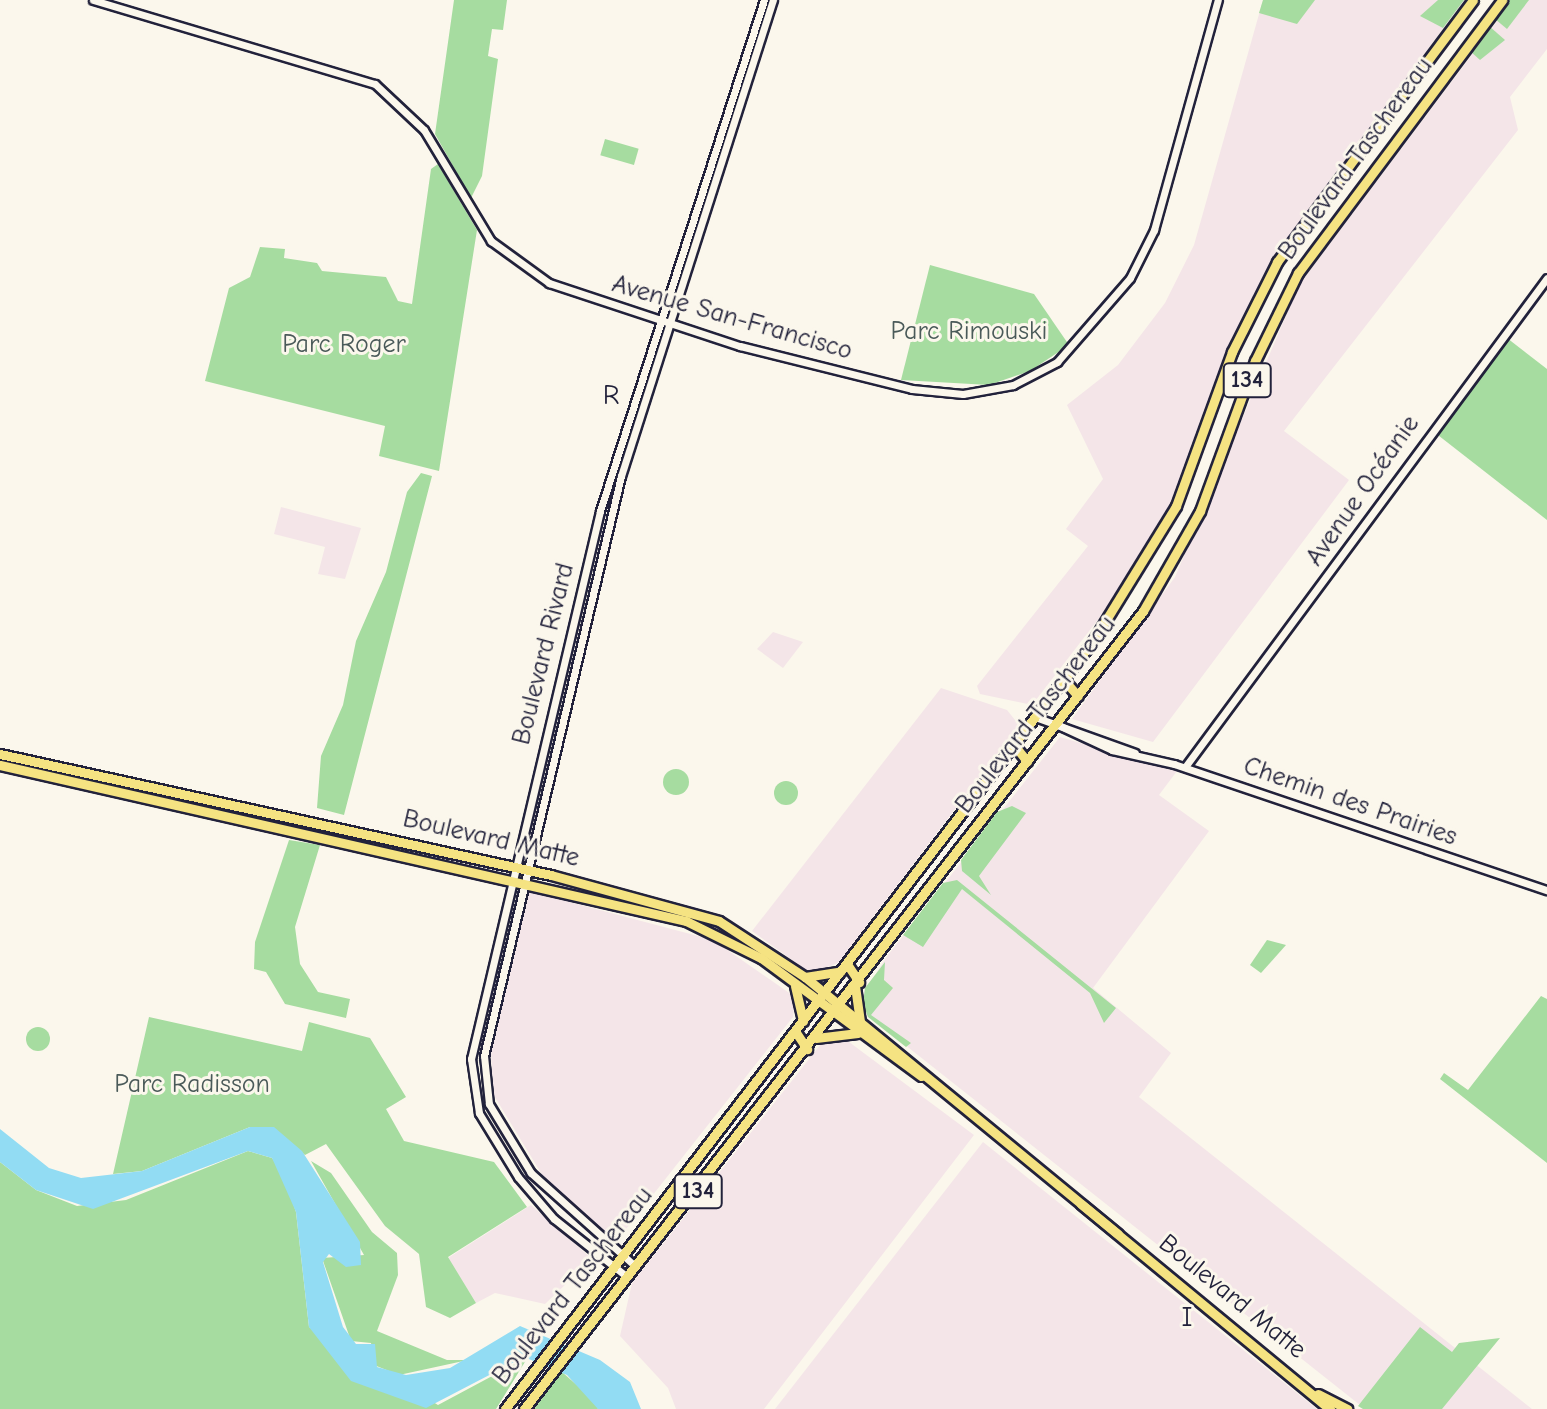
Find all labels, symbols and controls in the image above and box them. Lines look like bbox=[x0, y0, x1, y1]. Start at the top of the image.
street label: Boulevard Taschereau bbox=[1272, 52, 1440, 266]
street label: Avenue San-Francisco bbox=[608, 269, 856, 367]
park label: Parc Rimouski bbox=[891, 316, 1047, 348]
park label: Parc Roger bbox=[282, 329, 406, 361]
road number: 134 bbox=[1221, 360, 1273, 400]
district label: R bbox=[603, 378, 621, 412]
street label: Avenue Océanie bbox=[1300, 410, 1426, 572]
street label: Boulevard Rivard bbox=[506, 560, 582, 748]
street label: Boulevard Taschereau bbox=[949, 610, 1123, 820]
street label: Chemin des Prairies bbox=[1239, 751, 1461, 853]
street label: Boulevard Matte bbox=[400, 804, 582, 874]
park label: Parc Radisson bbox=[114, 1069, 270, 1101]
road number: 134 bbox=[672, 1171, 724, 1211]
street label: Boulevard Taschereau bbox=[486, 1181, 660, 1391]
street label: Boulevard Matte bbox=[1152, 1228, 1312, 1366]
district label: I bbox=[1182, 1300, 1194, 1334]

